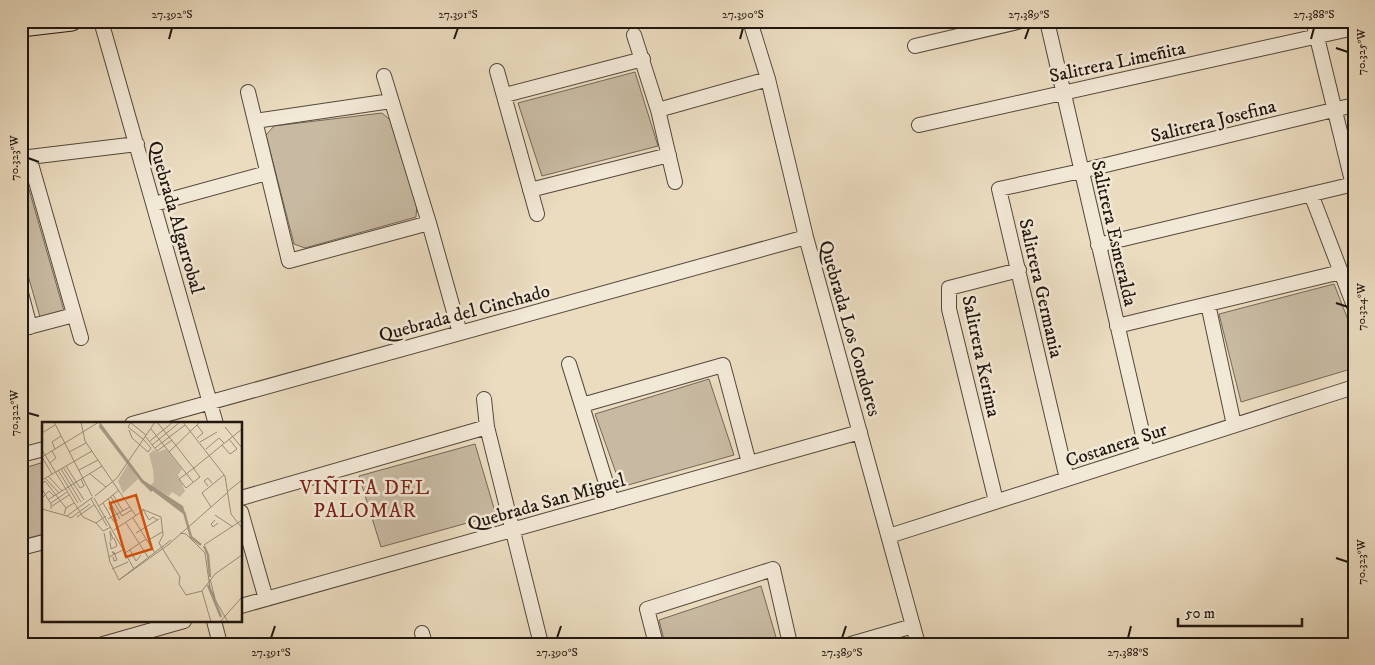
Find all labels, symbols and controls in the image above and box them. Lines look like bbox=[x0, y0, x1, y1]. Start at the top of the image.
text: 27.392°S bbox=[151, 7, 193, 22]
text: 27.391°S bbox=[438, 7, 478, 22]
text: 27.390°S bbox=[722, 7, 764, 22]
text: 27.389°S bbox=[1008, 7, 1050, 22]
text: 27.388°S bbox=[1293, 7, 1335, 22]
text: 70.325°W bbox=[1354, 28, 1369, 75]
street label: Salitrera Limeñita bbox=[1047, 37, 1187, 88]
street label: Salitrera Josefina bbox=[1148, 95, 1278, 148]
text: 70.323°W bbox=[7, 134, 22, 181]
street label: Quebrada Algarrobal bbox=[143, 138, 208, 297]
street label: Salitrera Esmeralda bbox=[1086, 158, 1142, 309]
street label: Salitrera Germania bbox=[1013, 216, 1068, 360]
street label: Quebrada Los Condores bbox=[813, 238, 886, 419]
street label: Quebrada del Cinchado bbox=[376, 280, 552, 347]
text: 70.324°W bbox=[1354, 282, 1369, 331]
street label: Salitrera Kerima bbox=[956, 293, 1005, 419]
text: 70.322°W bbox=[7, 389, 22, 436]
street label: Costanera Sur bbox=[1063, 418, 1170, 473]
inset map bbox=[42, 422, 242, 622]
street label: Quebrada San Miguel bbox=[465, 469, 628, 536]
district label: VIÑITA DEL PALOMAR bbox=[299, 475, 430, 524]
text: 70.323°W bbox=[1354, 538, 1369, 585]
scale bar bbox=[1178, 595, 1301, 627]
text: 50 m bbox=[1185, 604, 1215, 623]
text: 27.391°S bbox=[251, 645, 291, 660]
text: 27.390°S bbox=[536, 645, 578, 660]
text: 27.389°S bbox=[821, 645, 863, 660]
text: 27.388°S bbox=[1107, 645, 1149, 660]

